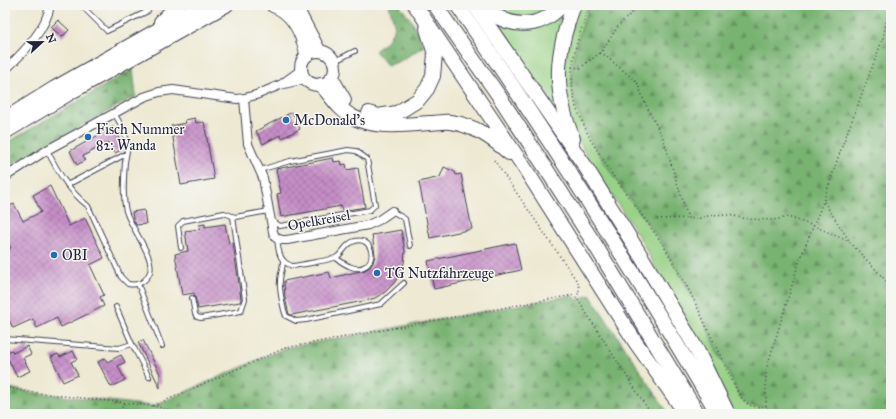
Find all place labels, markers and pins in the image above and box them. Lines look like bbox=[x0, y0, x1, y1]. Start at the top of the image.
place label: McDonald's bbox=[294, 112, 365, 129]
marker: McDonald's bbox=[281, 115, 291, 125]
place label: Fisch Nummer 82: Wanda bbox=[96, 121, 185, 154]
marker: Fisch Nummer 82: Wanda bbox=[83, 132, 93, 142]
place label: OBI bbox=[62, 247, 88, 264]
marker: OBI bbox=[49, 250, 59, 260]
place label: TG Nutzfahrzeuge bbox=[385, 265, 494, 282]
marker: TG Nutzfahrzeuge bbox=[372, 268, 382, 278]

